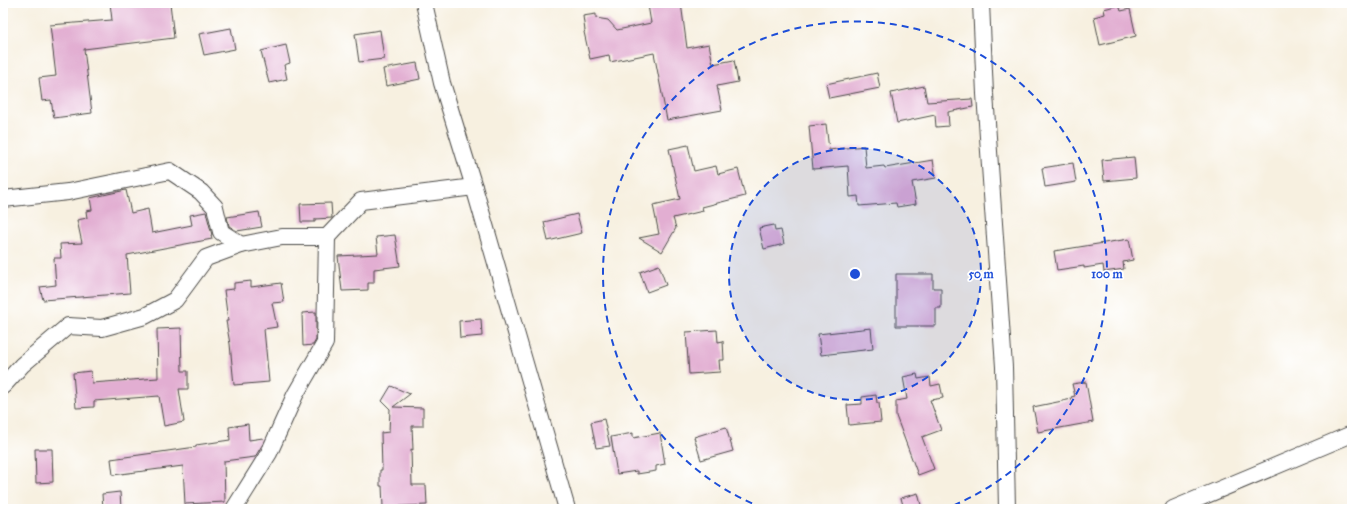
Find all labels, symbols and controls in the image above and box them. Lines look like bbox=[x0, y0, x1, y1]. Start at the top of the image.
centre of rings bbox=[848, 267, 862, 281]
text: 50 m bbox=[968, 267, 995, 281]
text: 100 m bbox=[1091, 267, 1124, 281]

